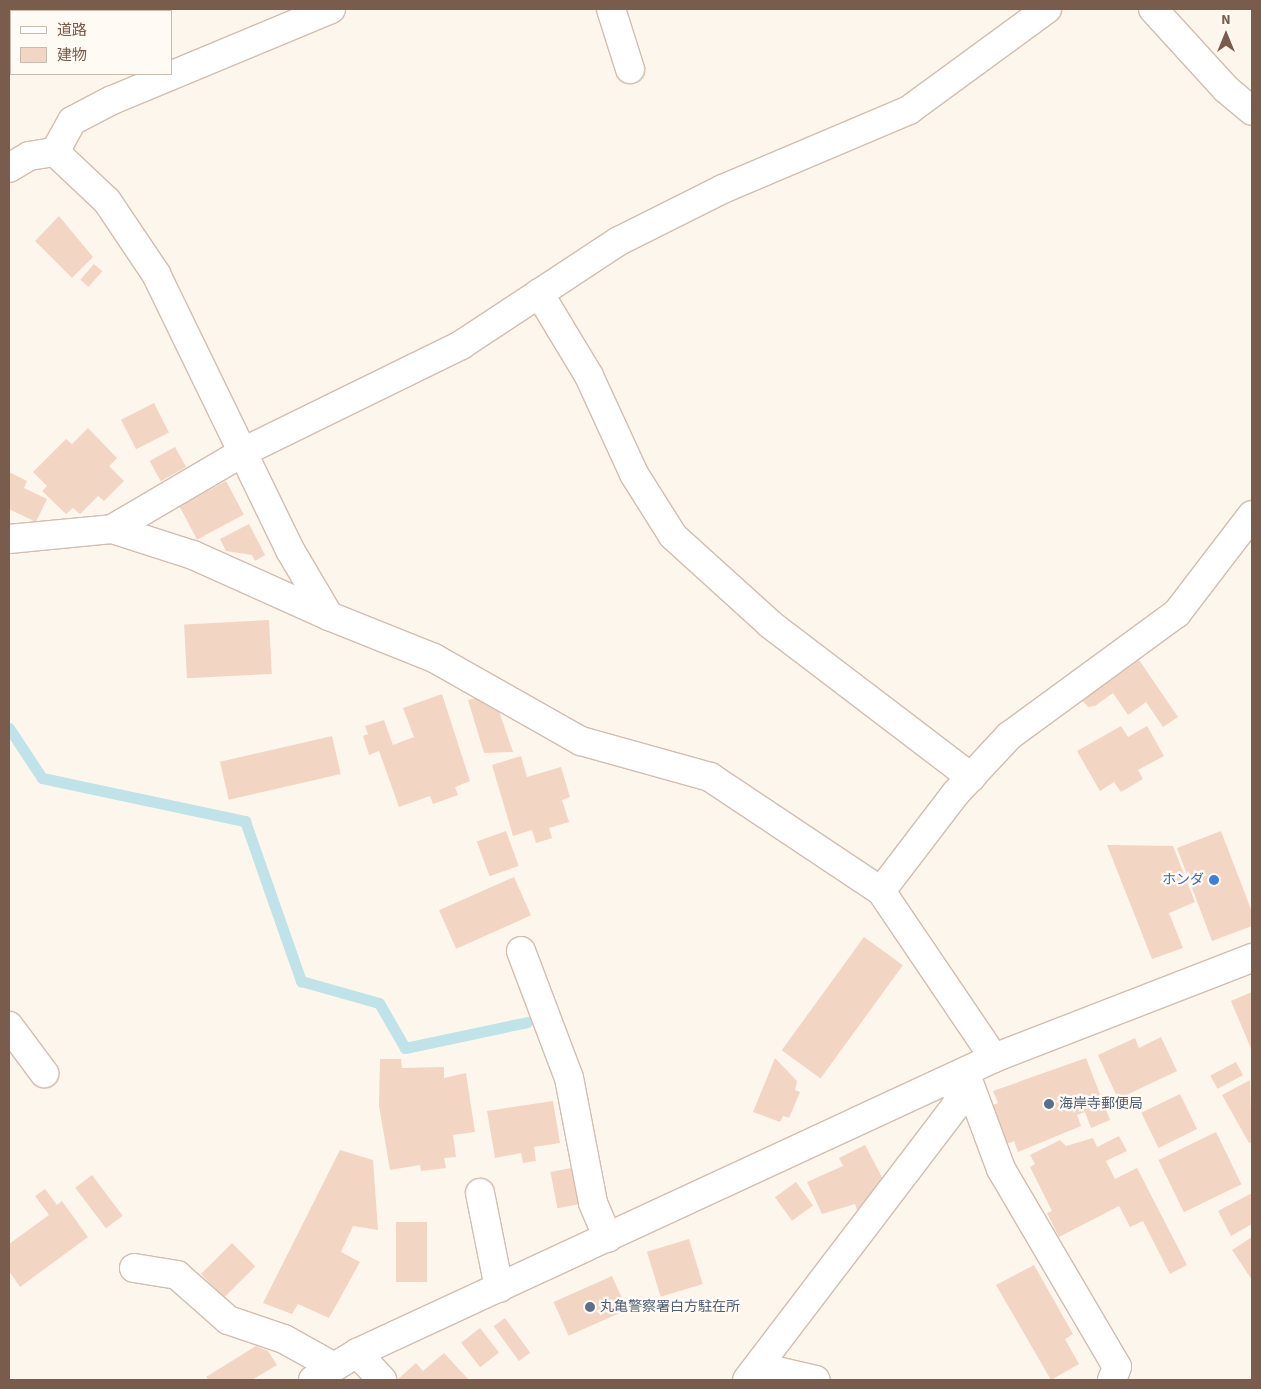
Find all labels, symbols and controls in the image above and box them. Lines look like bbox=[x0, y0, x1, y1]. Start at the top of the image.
legend bbox=[10, 10, 172, 75]
north arrow bbox=[1201, 10, 1251, 60]
text: N bbox=[1221, 10, 1231, 30]
text: 道路 bbox=[57, 20, 87, 41]
text: 建物 bbox=[57, 45, 87, 66]
place label: ホンダ bbox=[1162, 872, 1204, 888]
marker: ホンダ bbox=[1208, 874, 1220, 886]
place label: 海岸寺郵便局 bbox=[1059, 1096, 1143, 1112]
marker: 海岸寺郵便局 bbox=[1043, 1098, 1055, 1110]
place label: 丸亀警察署白方駐在所 bbox=[600, 1299, 740, 1315]
marker: 丸亀警察署白方駐在所 bbox=[584, 1301, 596, 1313]

